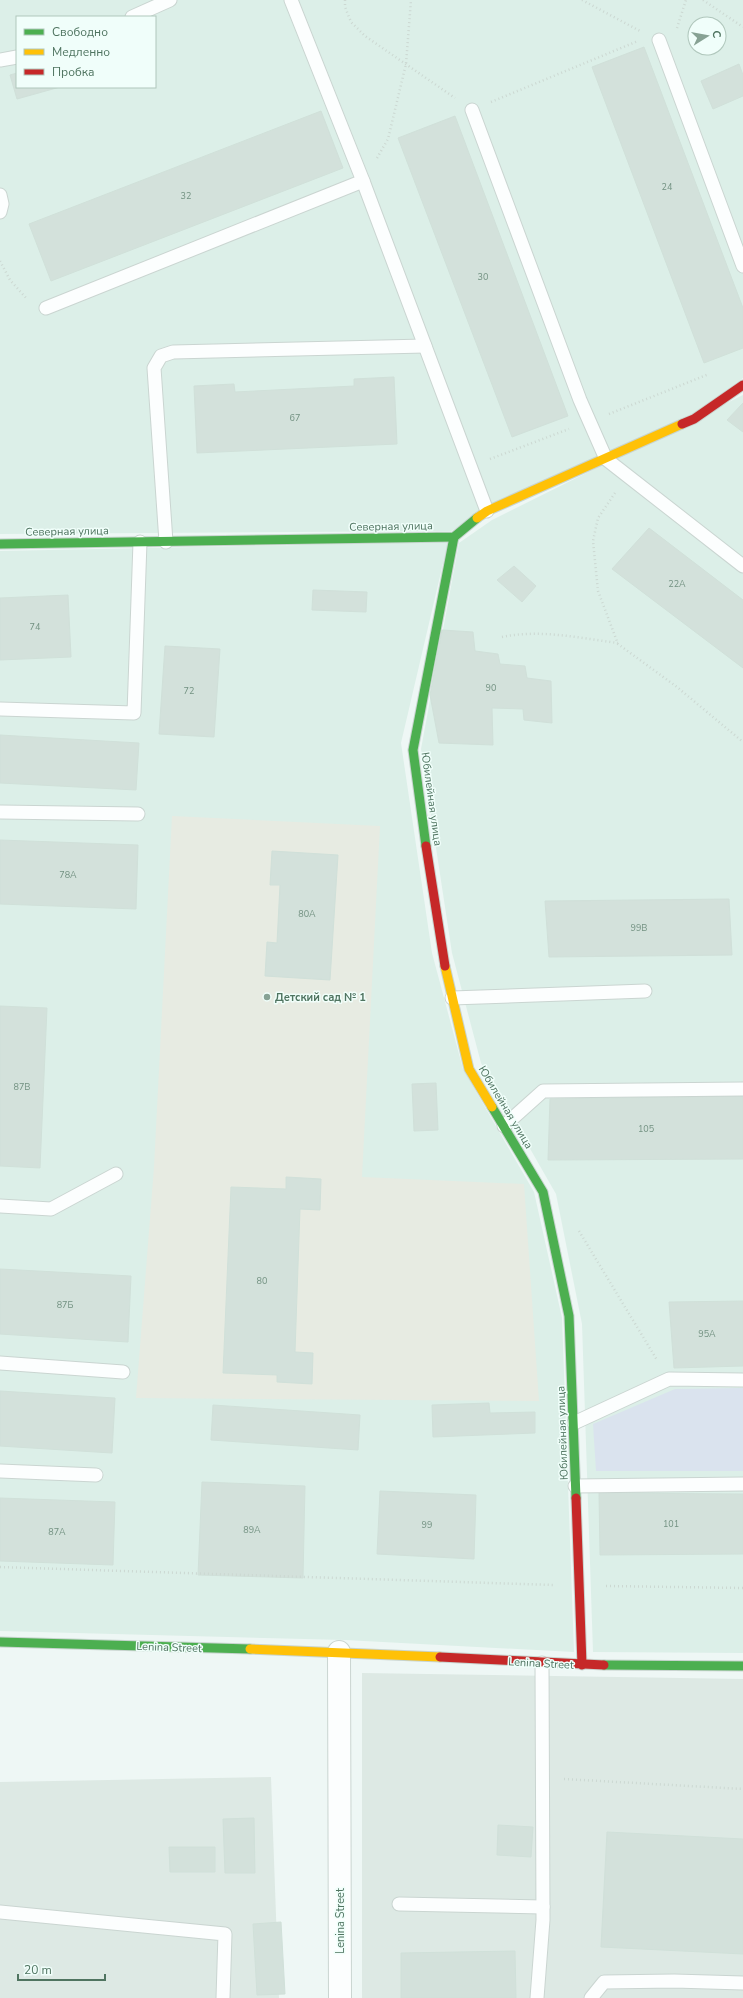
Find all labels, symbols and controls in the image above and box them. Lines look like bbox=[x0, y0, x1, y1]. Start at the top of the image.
legend bbox=[16, 16, 156, 88]
north arrow bbox=[687, 16, 727, 56]
text: Свободно bbox=[52, 24, 108, 40]
text: С bbox=[708, 29, 725, 40]
text: Медленно bbox=[52, 44, 110, 60]
text: Пробка bbox=[52, 64, 95, 80]
house number: 24 bbox=[662, 181, 673, 193]
house number: 32 bbox=[181, 190, 191, 202]
house number: 30 bbox=[478, 271, 488, 283]
house number: 67 bbox=[290, 412, 300, 424]
street label: Северная улица bbox=[349, 518, 433, 535]
street label: Северная улица bbox=[25, 523, 109, 540]
house number: 22А bbox=[668, 578, 686, 590]
house number: 74 bbox=[30, 621, 41, 633]
house number: 90 bbox=[486, 682, 496, 694]
house number: 72 bbox=[184, 685, 194, 697]
street label: Юбилейная улица bbox=[418, 751, 446, 847]
house number: 78А bbox=[59, 869, 77, 881]
house number: 80А bbox=[298, 908, 316, 920]
house number: 99В bbox=[631, 922, 647, 934]
place label: Детский сад № 1 bbox=[275, 990, 366, 1005]
marker: Детский сад № 1 bbox=[262, 992, 272, 1002]
street label: Юбилейная улица bbox=[475, 1063, 536, 1152]
house number: 87В bbox=[14, 1081, 30, 1093]
house number: 105 bbox=[638, 1123, 654, 1135]
house number: 80 bbox=[257, 1275, 267, 1287]
house number: 87Б bbox=[57, 1299, 73, 1311]
house number: 95А bbox=[698, 1328, 716, 1340]
street label: Юбилейная улица bbox=[553, 1386, 572, 1480]
house number: 101 bbox=[663, 1518, 679, 1530]
house number: 99 bbox=[422, 1519, 432, 1531]
house number: 89А bbox=[243, 1524, 261, 1536]
house number: 87А bbox=[48, 1526, 66, 1538]
street label: Lenina Street bbox=[136, 1639, 202, 1656]
street label: Lenina Street bbox=[508, 1654, 574, 1673]
street label: Lenina Street bbox=[333, 1888, 348, 1954]
scale bar bbox=[18, 1956, 105, 1982]
text: 20 m bbox=[24, 1962, 52, 1978]

